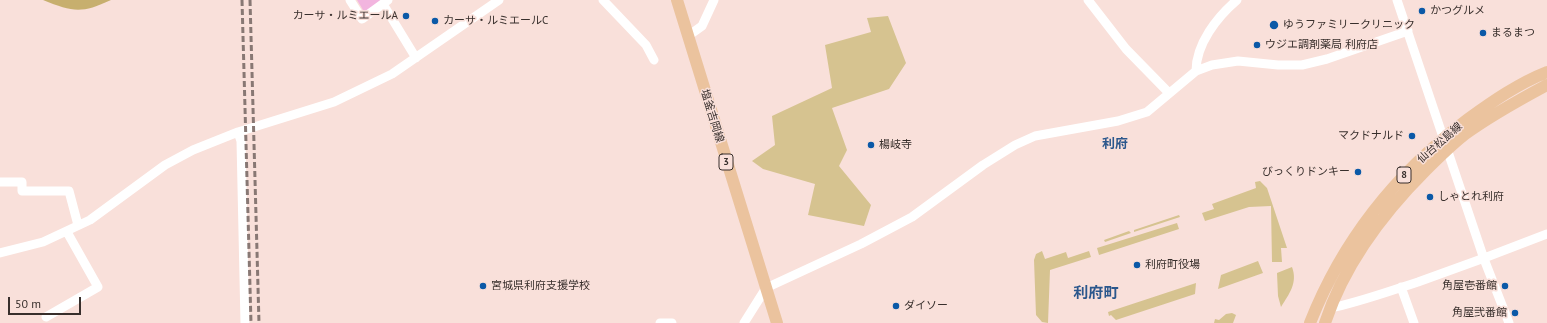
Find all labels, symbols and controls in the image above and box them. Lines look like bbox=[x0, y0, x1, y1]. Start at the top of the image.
place label: かつグルメ bbox=[1430, 4, 1485, 18]
marker: かつグルメ bbox=[1417, 6, 1427, 16]
place label: カーサ・ルミエールA bbox=[293, 9, 398, 23]
marker: カーサ・ルミエールA bbox=[401, 11, 411, 21]
place label: カーサ・ルミエールC bbox=[443, 14, 548, 28]
marker: カーサ・ルミエールC bbox=[430, 16, 440, 26]
place label: ゆうファミリークリニック bbox=[1283, 18, 1415, 32]
marker: ゆうファミリークリニック bbox=[1268, 19, 1280, 31]
place label: まるまつ bbox=[1491, 26, 1535, 40]
marker: まるまつ bbox=[1478, 28, 1488, 38]
place label: ウジエ調剤薬局 利府店 bbox=[1265, 38, 1378, 52]
marker: ウジエ調剤薬局 利府店 bbox=[1252, 40, 1262, 50]
street label: 塩釜吉岡線 bbox=[698, 88, 726, 144]
street label: 仙台松島線 bbox=[1415, 120, 1465, 166]
place label: マクドナルド bbox=[1338, 129, 1404, 143]
marker: マクドナルド bbox=[1407, 131, 1417, 141]
district label: 利府 bbox=[1102, 136, 1128, 152]
place label: 楊岐寺 bbox=[879, 138, 912, 152]
marker: 楊岐寺 bbox=[866, 140, 876, 150]
road number: 3 bbox=[719, 154, 733, 170]
place label: びっくりドンキー bbox=[1262, 165, 1350, 179]
marker: びっくりドンキー bbox=[1353, 167, 1363, 177]
road number: 8 bbox=[1397, 167, 1411, 183]
place label: しゃとれ利府 bbox=[1438, 190, 1504, 204]
marker: しゃとれ利府 bbox=[1425, 192, 1435, 202]
place label: 利府町役場 bbox=[1145, 258, 1200, 272]
marker: 利府町役場 bbox=[1132, 260, 1142, 270]
place label: 宮城県利府支援学校 bbox=[491, 279, 590, 293]
place label: 角屋壱番館 bbox=[1442, 279, 1497, 293]
marker: 宮城県利府支援学校 bbox=[478, 281, 488, 291]
marker: 角屋壱番館 bbox=[1500, 281, 1510, 291]
district label: 利府町 bbox=[1074, 285, 1118, 303]
scale bar bbox=[10, 289, 83, 315]
text: 50 m bbox=[15, 296, 41, 311]
place label: ダイソー bbox=[904, 299, 948, 313]
marker: ダイソー bbox=[891, 301, 901, 311]
place label: 角屋弐番館 bbox=[1452, 306, 1507, 320]
marker: 角屋弐番館 bbox=[1510, 308, 1520, 318]

